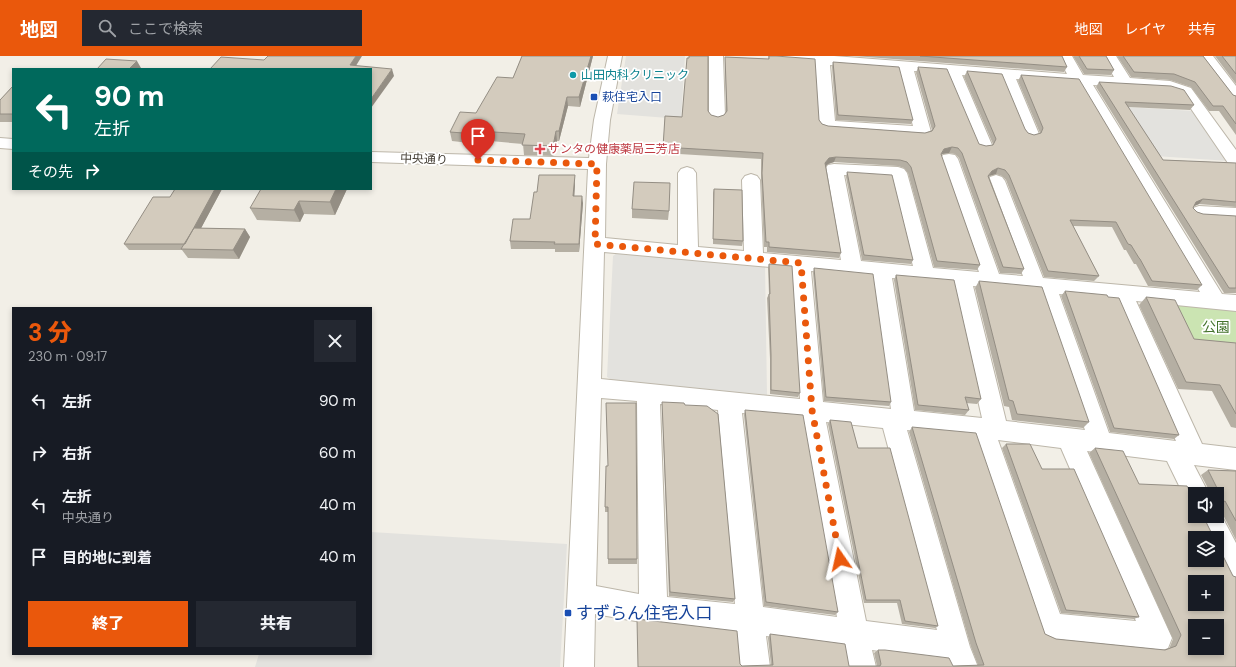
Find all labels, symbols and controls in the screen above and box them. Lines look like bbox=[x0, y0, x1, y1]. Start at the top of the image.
search box bbox=[82, 10, 362, 46]
text: 地図 bbox=[20, 17, 58, 42]
icon: search bbox=[96, 17, 118, 39]
text: ここで検索 bbox=[128, 19, 203, 39]
text: 地図 bbox=[1074, 20, 1102, 38]
text: レイヤ bbox=[1124, 20, 1166, 38]
text: 共有 bbox=[1188, 20, 1216, 38]
place label: 山田内科クリニック bbox=[581, 67, 689, 83]
marker: 山田内科クリニック bbox=[568, 70, 578, 80]
text: 90 m bbox=[94, 78, 164, 115]
icon: left bbox=[28, 84, 80, 136]
place label: 萩住宅入口 bbox=[602, 89, 662, 105]
marker: 萩住宅入口 bbox=[589, 92, 599, 102]
text: 左折 bbox=[94, 117, 130, 141]
pin bbox=[461, 119, 495, 160]
icon: arrive bbox=[467, 125, 489, 147]
place label: サンタの健康薬局三芳店 bbox=[548, 141, 680, 157]
marker: サンタの健康薬局三芳店 bbox=[535, 144, 545, 154]
street label: 中央通り bbox=[400, 150, 448, 168]
icon: right bbox=[81, 160, 103, 182]
text: その先 bbox=[28, 162, 73, 182]
text: 3 分 bbox=[28, 317, 72, 348]
park label: 公園 bbox=[1202, 318, 1230, 336]
button: close bbox=[314, 320, 356, 362]
text: 230 m · 09:17 bbox=[28, 348, 107, 365]
icon: left bbox=[28, 390, 50, 412]
text: 90 m bbox=[319, 391, 356, 411]
text: 左折 bbox=[62, 392, 92, 412]
icon: right bbox=[28, 442, 50, 464]
text: 60 m bbox=[319, 443, 356, 463]
text: 右折 bbox=[62, 444, 92, 464]
text: 左折 bbox=[62, 487, 92, 507]
map controls bbox=[1188, 487, 1224, 655]
button: sound bbox=[1188, 487, 1224, 523]
icon: left bbox=[28, 494, 50, 516]
text: 40 m bbox=[319, 495, 356, 515]
text: 中央通り bbox=[62, 509, 114, 526]
button: layers bbox=[1188, 531, 1224, 567]
position arrow bbox=[819, 538, 861, 580]
icon: arrive bbox=[28, 546, 50, 568]
text: 40 m bbox=[319, 547, 356, 567]
text: 目的地に到着 bbox=[62, 548, 152, 568]
button: + bbox=[1188, 575, 1224, 611]
button: 終了 bbox=[28, 601, 188, 647]
button: 共有 bbox=[196, 601, 356, 647]
place label: すずらん住宅入口 bbox=[576, 602, 712, 624]
marker: すずらん住宅入口 bbox=[563, 608, 573, 618]
button: − bbox=[1188, 619, 1224, 655]

